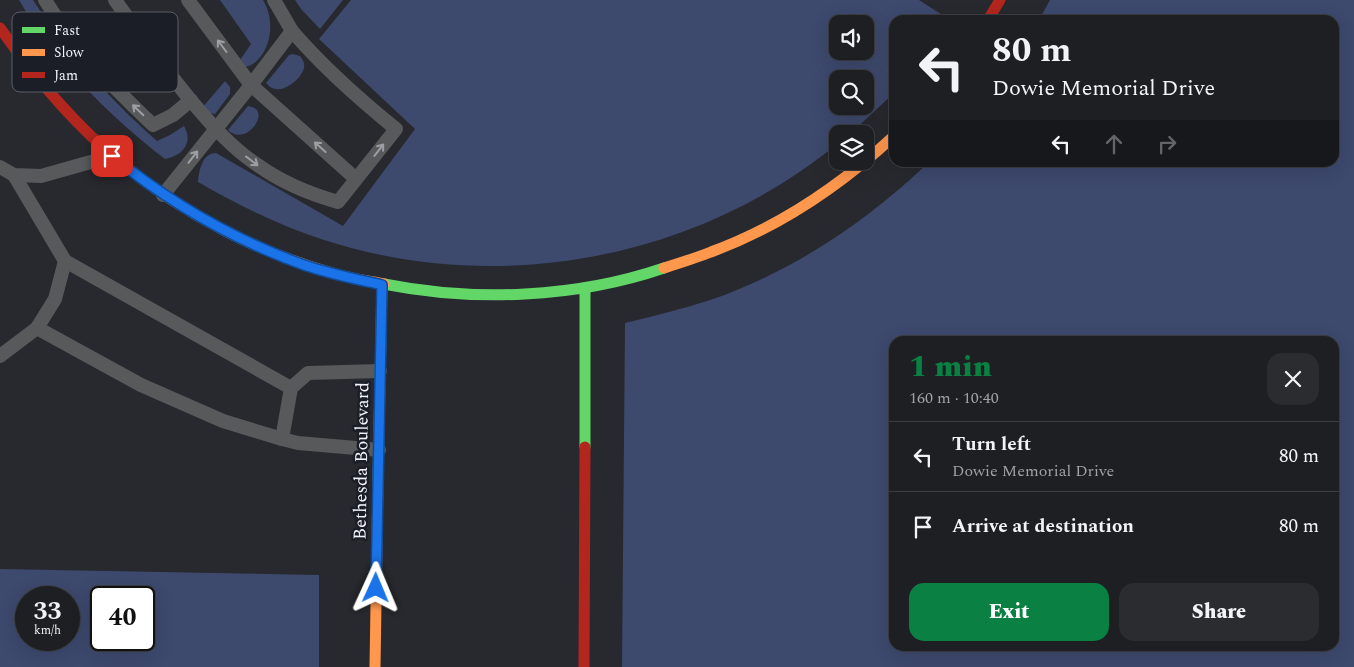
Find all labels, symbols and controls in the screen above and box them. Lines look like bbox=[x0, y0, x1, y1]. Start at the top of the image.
legend bbox=[12, 12, 178, 92]
map controls bbox=[829, 15, 874, 170]
button: sound bbox=[829, 15, 874, 60]
text: Fast bbox=[54, 20, 80, 41]
text: 80 m bbox=[992, 24, 1072, 77]
icon: left bbox=[909, 35, 974, 100]
one-way arrow bbox=[217, 39, 227, 53]
text: Slow bbox=[54, 42, 84, 63]
text: Jam bbox=[54, 65, 78, 86]
button: search bbox=[829, 70, 874, 115]
text: Dowie Memorial Drive bbox=[992, 72, 1215, 105]
one-way arrow bbox=[132, 104, 144, 116]
button: layers bbox=[829, 125, 874, 170]
icon: left bbox=[1047, 130, 1075, 158]
icon: ahead bbox=[1100, 130, 1128, 158]
icon: right bbox=[1153, 130, 1181, 158]
pin bbox=[91, 135, 133, 177]
one-way arrow bbox=[314, 141, 327, 153]
icon: arrive bbox=[98, 142, 126, 170]
one-way arrow bbox=[374, 144, 385, 157]
one-way arrow bbox=[188, 150, 199, 163]
one-way arrow bbox=[245, 156, 259, 166]
text: 1 min bbox=[909, 344, 992, 390]
button: close bbox=[1267, 353, 1319, 405]
street label: Bethesda Boulevard bbox=[347, 382, 376, 540]
text: 160 m · 10:40 bbox=[909, 386, 999, 410]
text: Turn left bbox=[952, 430, 1031, 459]
text: 80 m bbox=[1279, 442, 1319, 471]
icon: left bbox=[909, 443, 937, 471]
text: Dowie Memorial Drive bbox=[952, 459, 1114, 483]
text: Arrive at destination bbox=[952, 512, 1134, 541]
text: 80 m bbox=[1279, 512, 1319, 541]
icon: arrive bbox=[909, 513, 937, 541]
position arrow bbox=[349, 561, 401, 613]
button: Exit bbox=[909, 583, 1109, 641]
button: Share bbox=[1119, 583, 1319, 641]
speed limit sign: 40 bbox=[90, 586, 155, 651]
text: 33 bbox=[33, 593, 62, 631]
text: km/h bbox=[34, 621, 61, 640]

